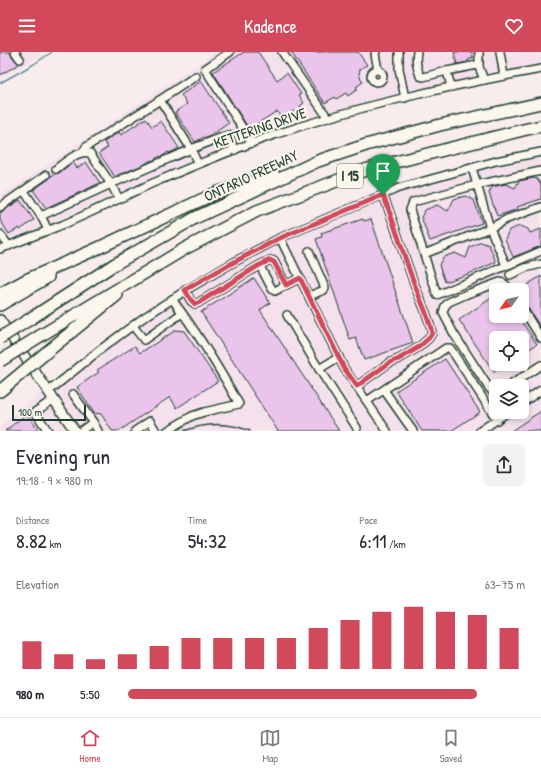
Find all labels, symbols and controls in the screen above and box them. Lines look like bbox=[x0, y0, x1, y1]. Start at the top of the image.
text: Kadence bbox=[244, 14, 297, 39]
icon: menu bbox=[16, 15, 38, 37]
icon: heart bbox=[503, 15, 525, 37]
street label: KETTERING DRIVE bbox=[211, 102, 309, 153]
street label: ONTARIO FREEWAY bbox=[200, 144, 302, 207]
pin bbox=[366, 154, 400, 195]
icon: arrive bbox=[372, 160, 394, 182]
road number: I 15 bbox=[337, 164, 363, 188]
north arrow bbox=[489, 283, 529, 323]
map controls bbox=[489, 283, 529, 419]
button: locate bbox=[489, 331, 529, 371]
button: layers bbox=[489, 379, 529, 419]
scale bar bbox=[12, 403, 86, 422]
text: 100 m bbox=[18, 405, 42, 419]
text: Evening run bbox=[16, 441, 110, 471]
button: share bbox=[483, 444, 525, 486]
text: 19:18 · 9 × 980 m bbox=[16, 471, 93, 489]
text: Distance bbox=[16, 513, 50, 527]
text: Time bbox=[188, 513, 207, 527]
text: Pace bbox=[359, 513, 378, 527]
text: 8.82 bbox=[16, 527, 47, 554]
text: 54:32 bbox=[188, 527, 227, 554]
text: 6:11 bbox=[359, 527, 386, 554]
text: km bbox=[47, 537, 62, 551]
text: /km bbox=[386, 537, 406, 551]
text: Elevation bbox=[16, 575, 59, 593]
text: 63–75 m bbox=[485, 575, 525, 593]
text: 980 m bbox=[16, 685, 44, 703]
text: 5:50 bbox=[80, 685, 100, 703]
tab: Home bbox=[79, 727, 101, 765]
tab: Map bbox=[259, 727, 281, 765]
tab: Saved bbox=[439, 727, 462, 765]

